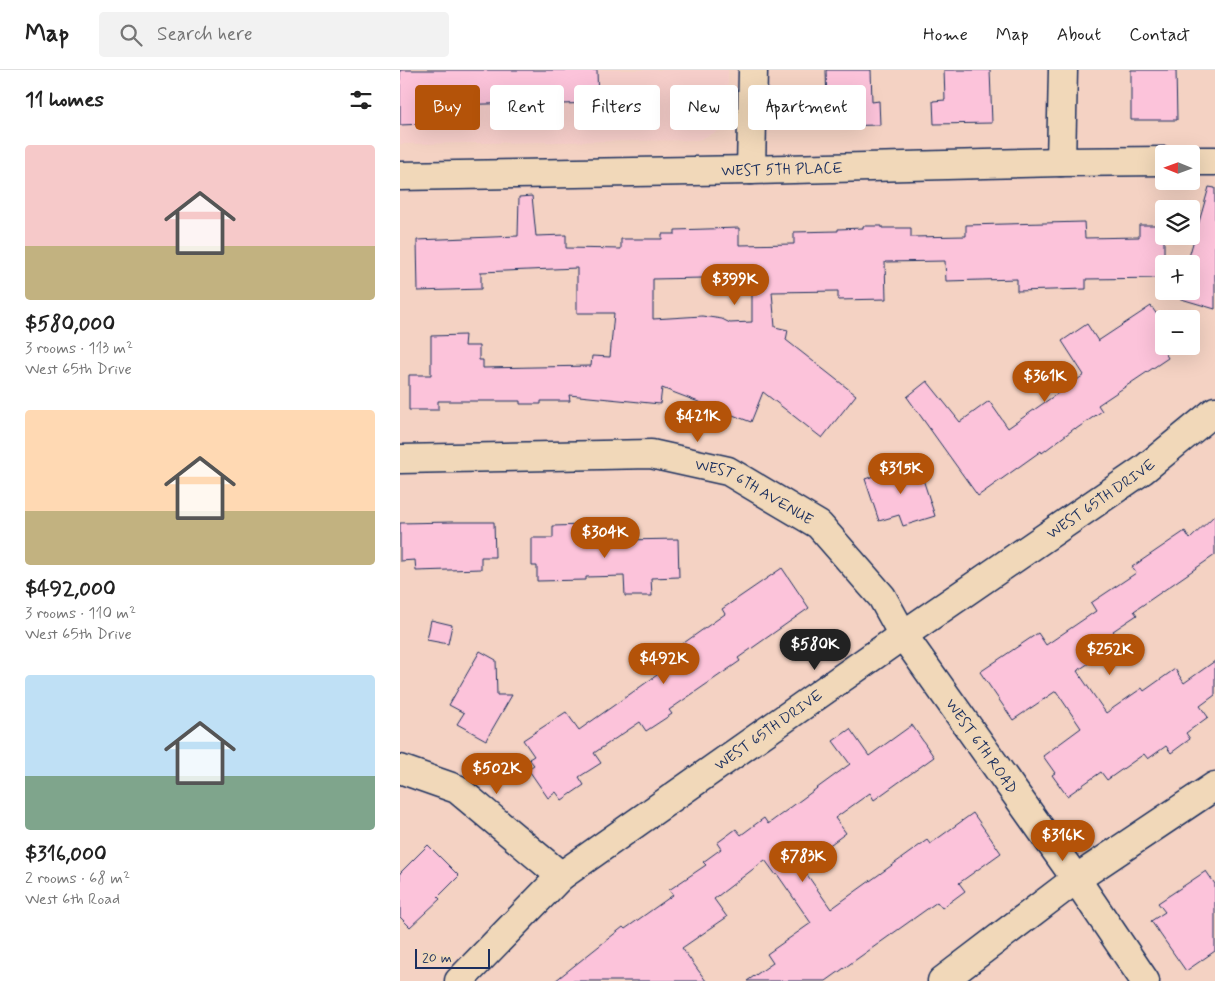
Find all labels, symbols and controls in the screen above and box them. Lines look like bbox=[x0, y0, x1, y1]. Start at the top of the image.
search box bbox=[99, 12, 449, 57]
text: Map bbox=[25, 19, 69, 50]
icon: search bbox=[117, 21, 145, 49]
text: Search here bbox=[157, 22, 253, 47]
text: Home bbox=[923, 23, 968, 47]
text: Map bbox=[996, 23, 1029, 47]
text: About bbox=[1057, 23, 1101, 47]
text: Contact bbox=[1129, 23, 1190, 47]
chip: Buy bbox=[415, 85, 480, 130]
chip: Rent bbox=[490, 85, 564, 130]
chip: Filters bbox=[574, 85, 660, 130]
chip: New bbox=[670, 85, 738, 130]
chip: Apartment bbox=[748, 85, 866, 130]
text: 11 homes bbox=[25, 86, 104, 114]
icon: filters bbox=[347, 86, 375, 114]
north arrow bbox=[1155, 145, 1200, 190]
map controls bbox=[1155, 145, 1200, 355]
street label: WEST 5TH PLACE bbox=[721, 159, 843, 182]
icon: home bbox=[155, 178, 245, 268]
button: layers bbox=[1155, 200, 1200, 245]
button: + bbox=[1155, 255, 1200, 300]
pin: $399K bbox=[700, 264, 770, 306]
text: $399K bbox=[712, 269, 758, 290]
text: $580,000 bbox=[25, 310, 115, 338]
button: − bbox=[1155, 310, 1200, 355]
text: 3 rooms · 113 m² bbox=[25, 338, 133, 359]
text: West 65th Drive bbox=[25, 359, 132, 380]
pin: $361K bbox=[1010, 360, 1080, 403]
text: $361K bbox=[1023, 366, 1067, 387]
pin: $421K bbox=[663, 400, 733, 443]
text: $421K bbox=[676, 406, 720, 427]
icon: home bbox=[155, 443, 245, 533]
pin: $315K bbox=[866, 452, 936, 495]
street label: WEST 6TH AVENUE bbox=[693, 455, 817, 530]
street label: WEST 65TH DRIVE bbox=[1043, 455, 1160, 544]
text: $315K bbox=[879, 458, 923, 479]
pin: $304K bbox=[570, 516, 640, 559]
text: $304K bbox=[582, 522, 628, 543]
text: $492,000 bbox=[25, 575, 116, 603]
text: 3 rooms · 110 m² bbox=[25, 603, 136, 624]
text: West 65th Drive bbox=[25, 624, 132, 645]
pin: $580K bbox=[780, 628, 850, 671]
text: $580K bbox=[791, 634, 839, 655]
pin: $252K bbox=[1075, 634, 1145, 676]
text: $252K bbox=[1087, 639, 1133, 660]
pin: $492K bbox=[629, 642, 699, 685]
text: $492K bbox=[639, 648, 689, 669]
street label: WEST 65TH DRIVE bbox=[711, 686, 827, 776]
street label: WEST 6TH ROAD bbox=[940, 695, 1022, 798]
icon: home bbox=[155, 708, 245, 798]
pin: $502K bbox=[462, 752, 532, 795]
text: $502K bbox=[473, 758, 522, 779]
pin: $316K bbox=[1028, 820, 1098, 862]
text: $316K bbox=[1042, 825, 1084, 846]
text: $316,000 bbox=[25, 840, 107, 868]
pin: $783K bbox=[768, 840, 838, 883]
text: $783K bbox=[780, 846, 826, 867]
text: 2 rooms · 68 m² bbox=[25, 868, 130, 889]
text: West 6th Road bbox=[25, 889, 120, 910]
scale bar bbox=[415, 946, 490, 969]
text: 20 m bbox=[422, 949, 452, 967]

